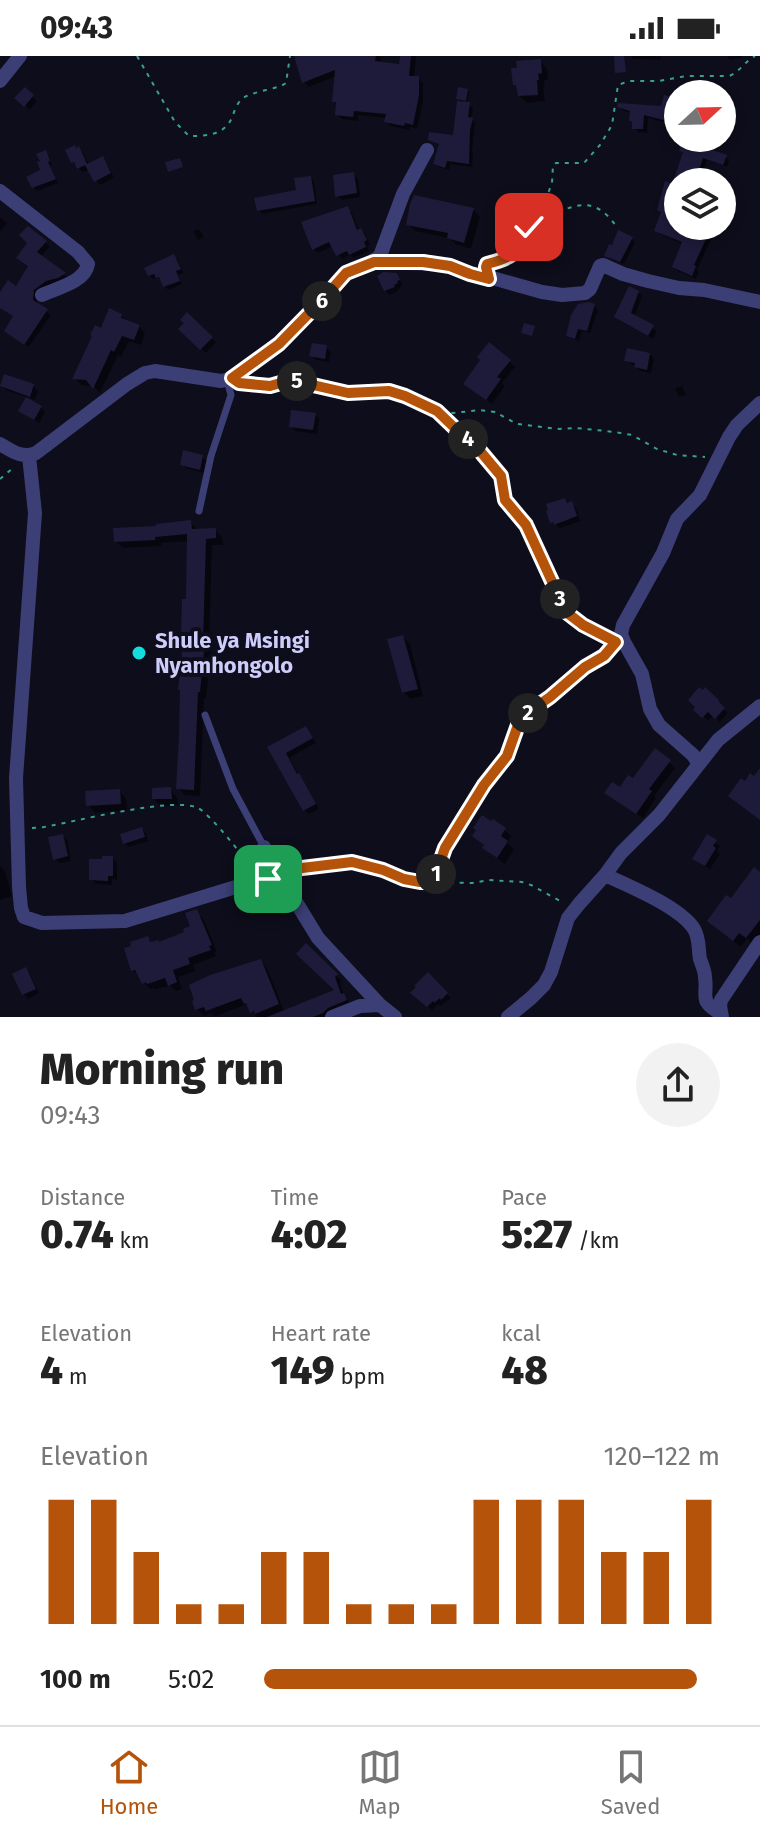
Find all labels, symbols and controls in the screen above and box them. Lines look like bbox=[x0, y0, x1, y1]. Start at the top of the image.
text: 09:43 bbox=[40, 10, 113, 46]
north arrow bbox=[664, 80, 736, 152]
map controls bbox=[664, 80, 736, 240]
button: layers bbox=[664, 168, 736, 240]
pin bbox=[495, 193, 563, 261]
icon: check bbox=[507, 205, 551, 249]
pin: 6 bbox=[302, 281, 342, 321]
text: 6 bbox=[316, 287, 328, 314]
pin: 5 bbox=[277, 361, 317, 401]
text: 5 bbox=[291, 367, 303, 394]
pin: 4 bbox=[448, 419, 488, 459]
text: 4 bbox=[462, 425, 474, 452]
pin: 3 bbox=[540, 579, 580, 619]
text: 3 bbox=[554, 585, 566, 612]
place label: Shule ya Msingi Nyamhongolo bbox=[155, 627, 310, 679]
marker: Shule ya Msingi Nyamhongolo bbox=[130, 644, 148, 662]
pin: 2 bbox=[508, 693, 548, 733]
text: 2 bbox=[522, 699, 534, 726]
pin bbox=[234, 845, 302, 913]
pin: 1 bbox=[416, 854, 456, 894]
icon: arrive bbox=[246, 857, 290, 901]
text: 1 bbox=[431, 860, 441, 887]
text: Morning run bbox=[40, 1043, 284, 1096]
button: share bbox=[636, 1043, 720, 1127]
text: 09:43 bbox=[40, 1100, 100, 1131]
text: Distance bbox=[40, 1184, 125, 1211]
text: Time bbox=[271, 1184, 319, 1211]
text: Pace bbox=[501, 1184, 547, 1211]
text: 0.74 bbox=[40, 1211, 114, 1259]
text: 4:02 bbox=[271, 1211, 348, 1259]
text: 5:27 bbox=[501, 1211, 572, 1259]
text: km bbox=[114, 1227, 150, 1254]
text: /km bbox=[572, 1227, 620, 1254]
text: Elevation bbox=[40, 1320, 132, 1347]
text: Heart rate bbox=[271, 1320, 371, 1347]
text: kcal bbox=[501, 1320, 541, 1347]
text: 4 bbox=[40, 1347, 63, 1395]
text: 149 bbox=[271, 1347, 335, 1395]
text: 48 bbox=[501, 1347, 548, 1395]
text: m bbox=[63, 1363, 88, 1390]
text: bpm bbox=[335, 1363, 385, 1390]
text: Elevation bbox=[40, 1441, 149, 1472]
text: 120–122 m bbox=[603, 1441, 720, 1472]
text: 100 m bbox=[40, 1664, 111, 1695]
text: 5:02 bbox=[168, 1664, 214, 1695]
tab: Home bbox=[100, 1745, 158, 1820]
tab: Map bbox=[358, 1745, 402, 1820]
tab: Saved bbox=[601, 1745, 660, 1820]

